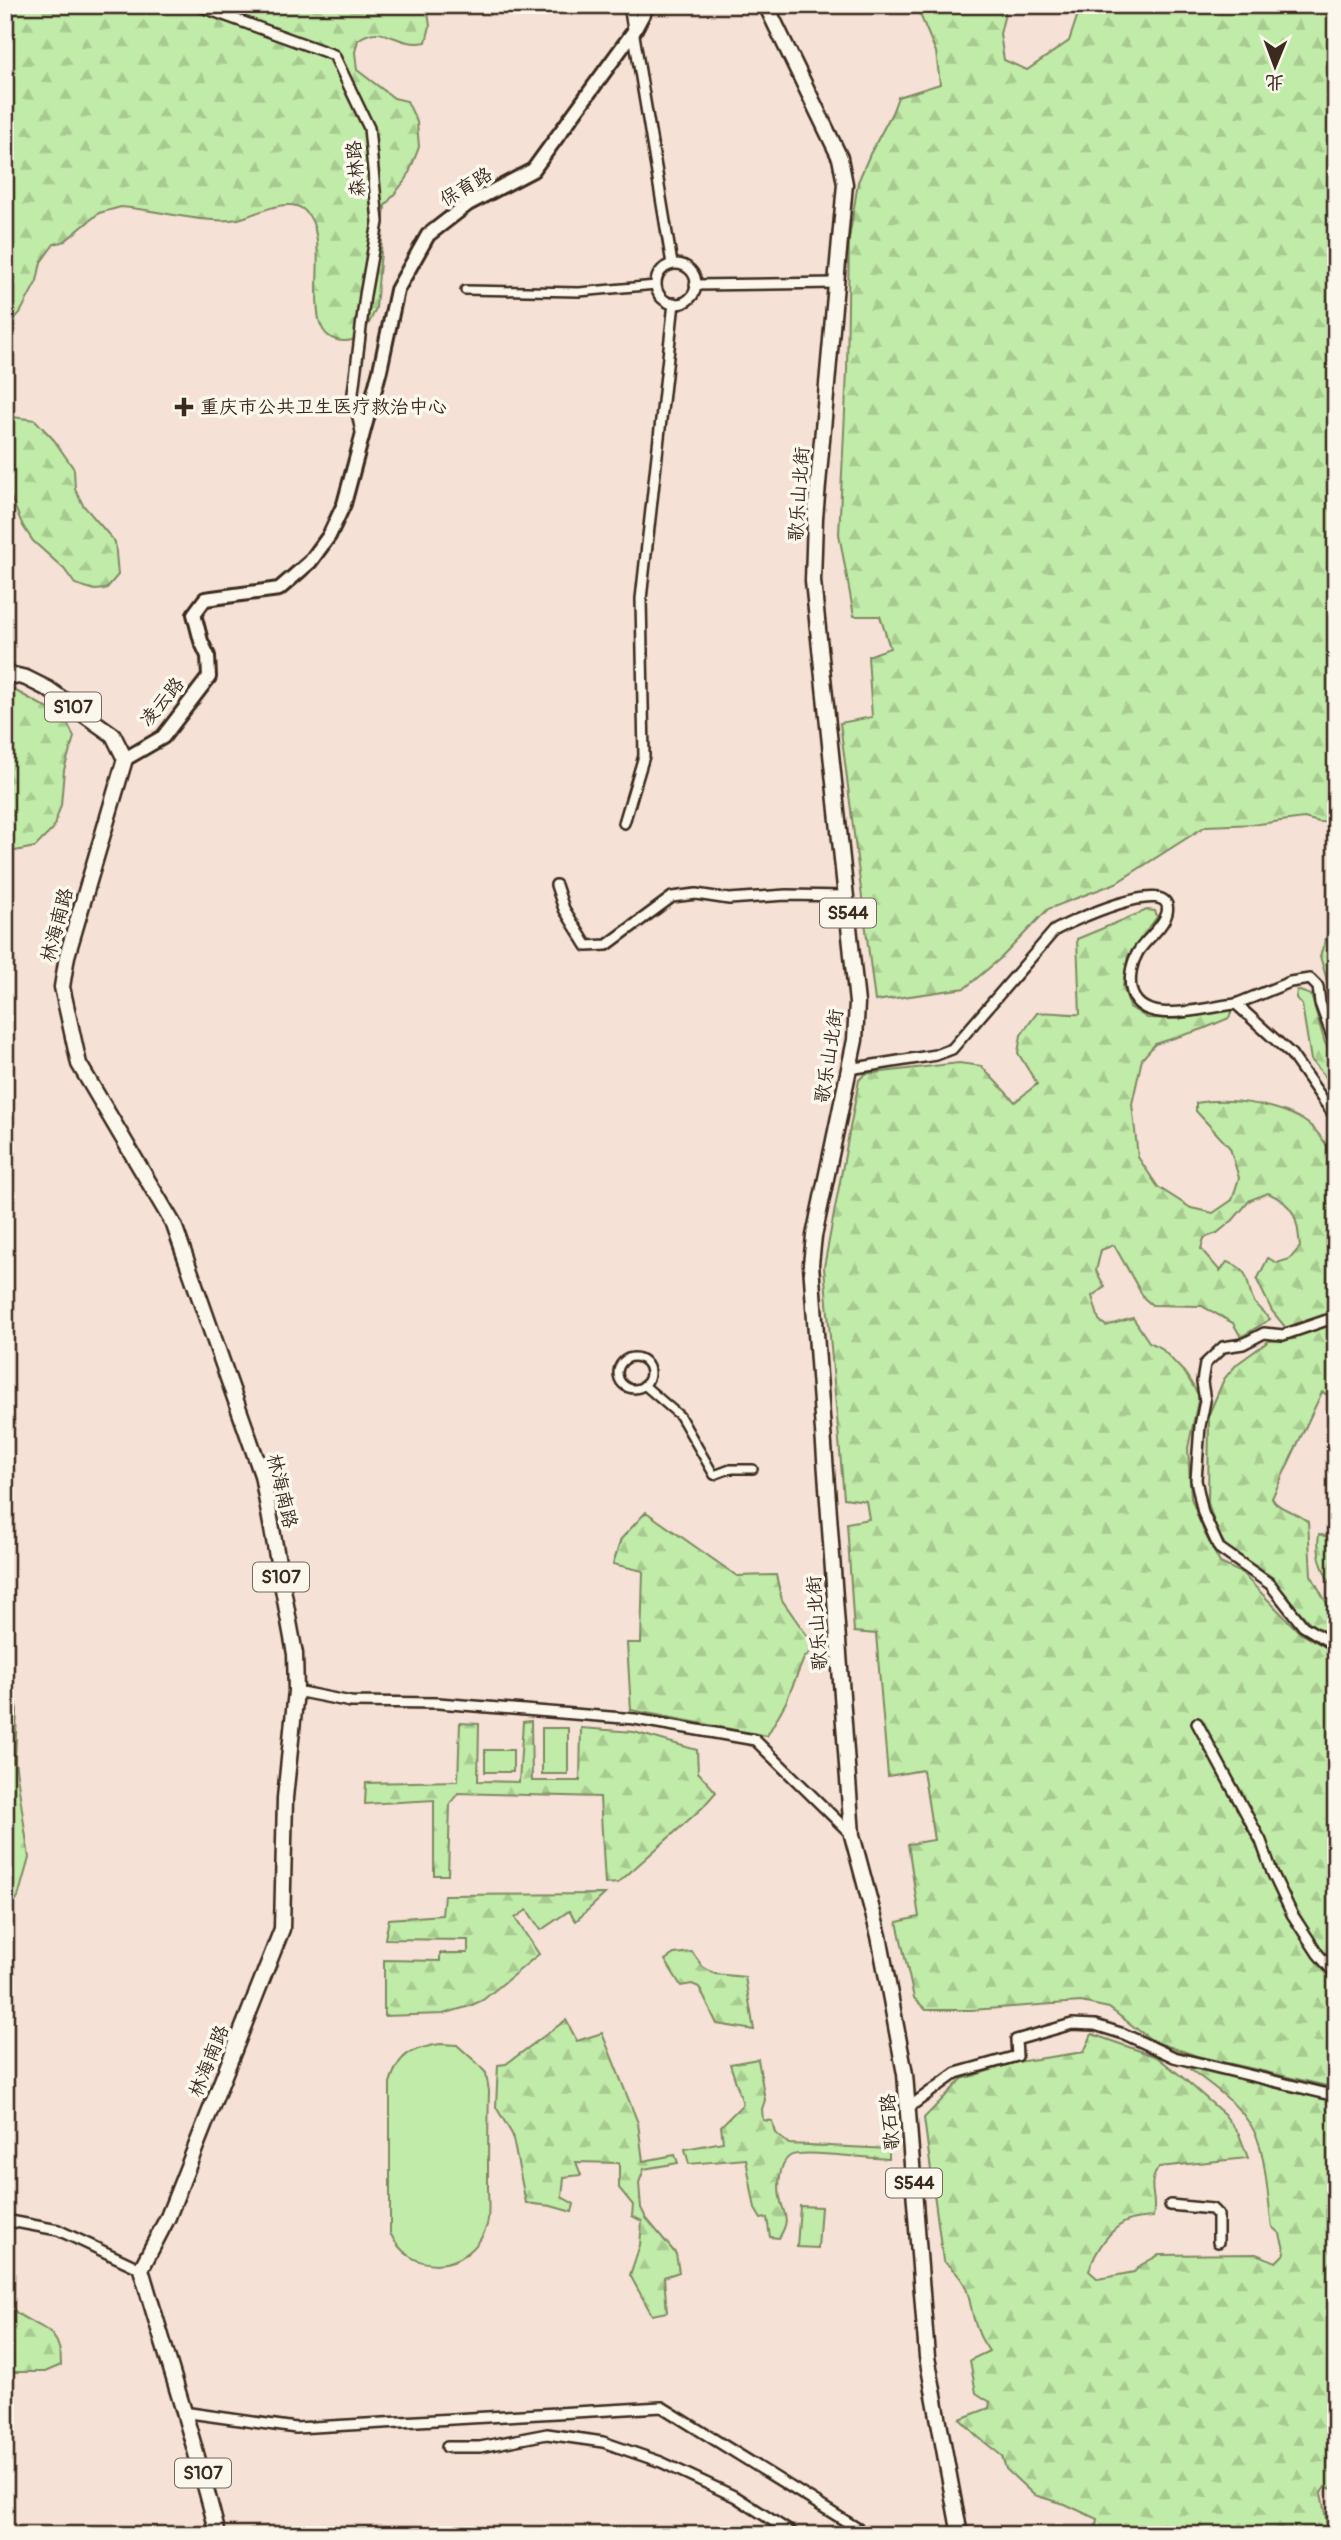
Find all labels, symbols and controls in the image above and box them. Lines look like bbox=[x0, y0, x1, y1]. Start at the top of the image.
north arrow bbox=[1240, 32, 1310, 102]
text: 北 bbox=[1265, 70, 1284, 94]
street label: 森林路 bbox=[342, 140, 370, 198]
street label: 保育路 bbox=[435, 162, 497, 212]
place label: 重庆市公共卫生医疗救治中心 bbox=[200, 395, 447, 419]
marker: 重庆市公共卫生医疗救治中心 bbox=[174, 397, 194, 417]
street label: 歌乐山北街 bbox=[784, 446, 814, 542]
street label: 凌云路 bbox=[134, 672, 190, 732]
road number: S107 bbox=[45, 692, 101, 722]
street label: 林海南路 bbox=[36, 885, 78, 965]
road number: S544 bbox=[820, 898, 876, 928]
street label: 歌乐山北街 bbox=[810, 1007, 848, 1105]
street label: 林海南路 bbox=[262, 1451, 302, 1531]
road number: S107 bbox=[253, 1562, 309, 1592]
street label: 歌乐山北街 bbox=[802, 1575, 832, 1671]
street label: 林海南路 bbox=[184, 2021, 234, 2101]
street label: 歌石路 bbox=[876, 2093, 904, 2151]
road number: S544 bbox=[886, 2168, 942, 2197]
road number: S107 bbox=[175, 2458, 231, 2488]

